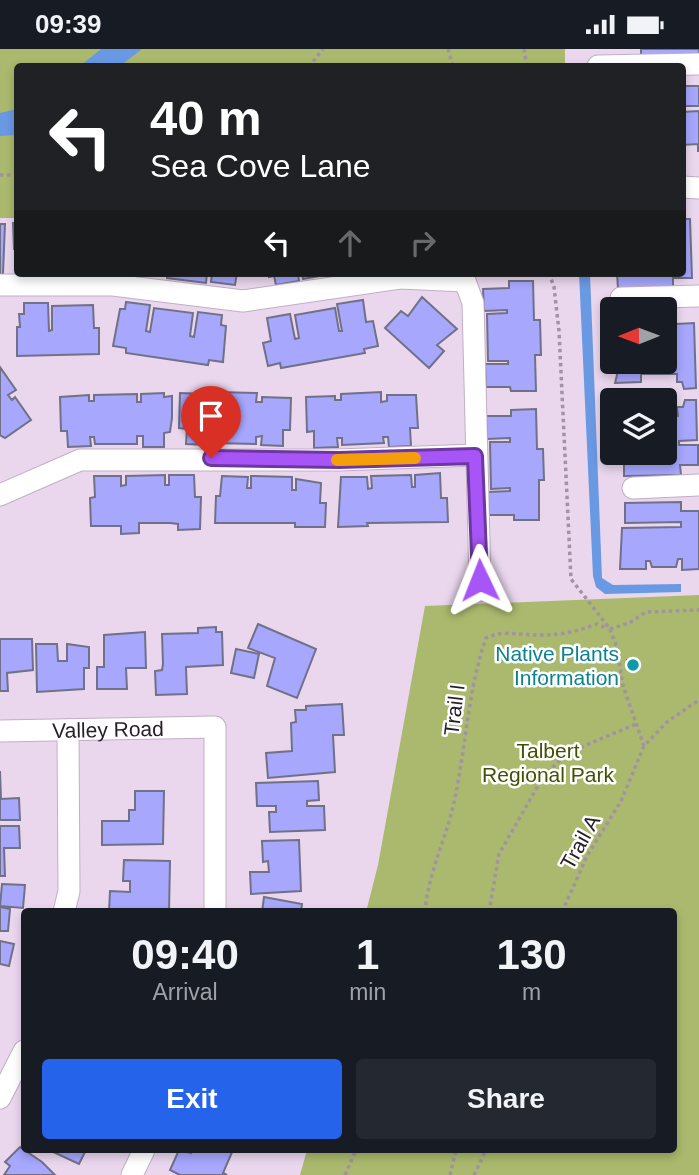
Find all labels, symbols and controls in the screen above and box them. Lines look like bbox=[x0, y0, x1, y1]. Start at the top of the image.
text: 09:39 bbox=[35, 9, 102, 39]
icon: left bbox=[35, 91, 126, 182]
text: 40 m bbox=[150, 91, 262, 145]
text: Sea Cove Lane bbox=[150, 148, 371, 184]
icon: left bbox=[258, 224, 296, 262]
icon: ahead bbox=[331, 224, 369, 262]
icon: right bbox=[404, 224, 442, 262]
north arrow bbox=[600, 297, 677, 375]
map controls bbox=[600, 297, 677, 465]
pin bbox=[181, 386, 241, 458]
button: layers bbox=[600, 388, 677, 465]
icon: arrive bbox=[192, 397, 230, 435]
position arrow bbox=[443, 543, 517, 617]
place label: Native Plants Information bbox=[495, 642, 619, 689]
marker: Native Plants Information bbox=[625, 657, 641, 673]
street label: Trail I bbox=[439, 683, 469, 737]
street label: Valley Road bbox=[52, 716, 164, 742]
park label: Talbert Regional Park bbox=[482, 739, 614, 786]
street label: Trail A bbox=[556, 811, 604, 873]
text: 09:40 bbox=[131, 931, 239, 978]
text: 1 bbox=[356, 931, 379, 978]
text: 130 bbox=[497, 931, 567, 978]
text: Arrival bbox=[152, 979, 218, 1005]
text: min bbox=[349, 979, 386, 1005]
text: m bbox=[522, 979, 541, 1005]
button: Exit bbox=[42, 1059, 342, 1139]
button: Share bbox=[356, 1059, 656, 1139]

